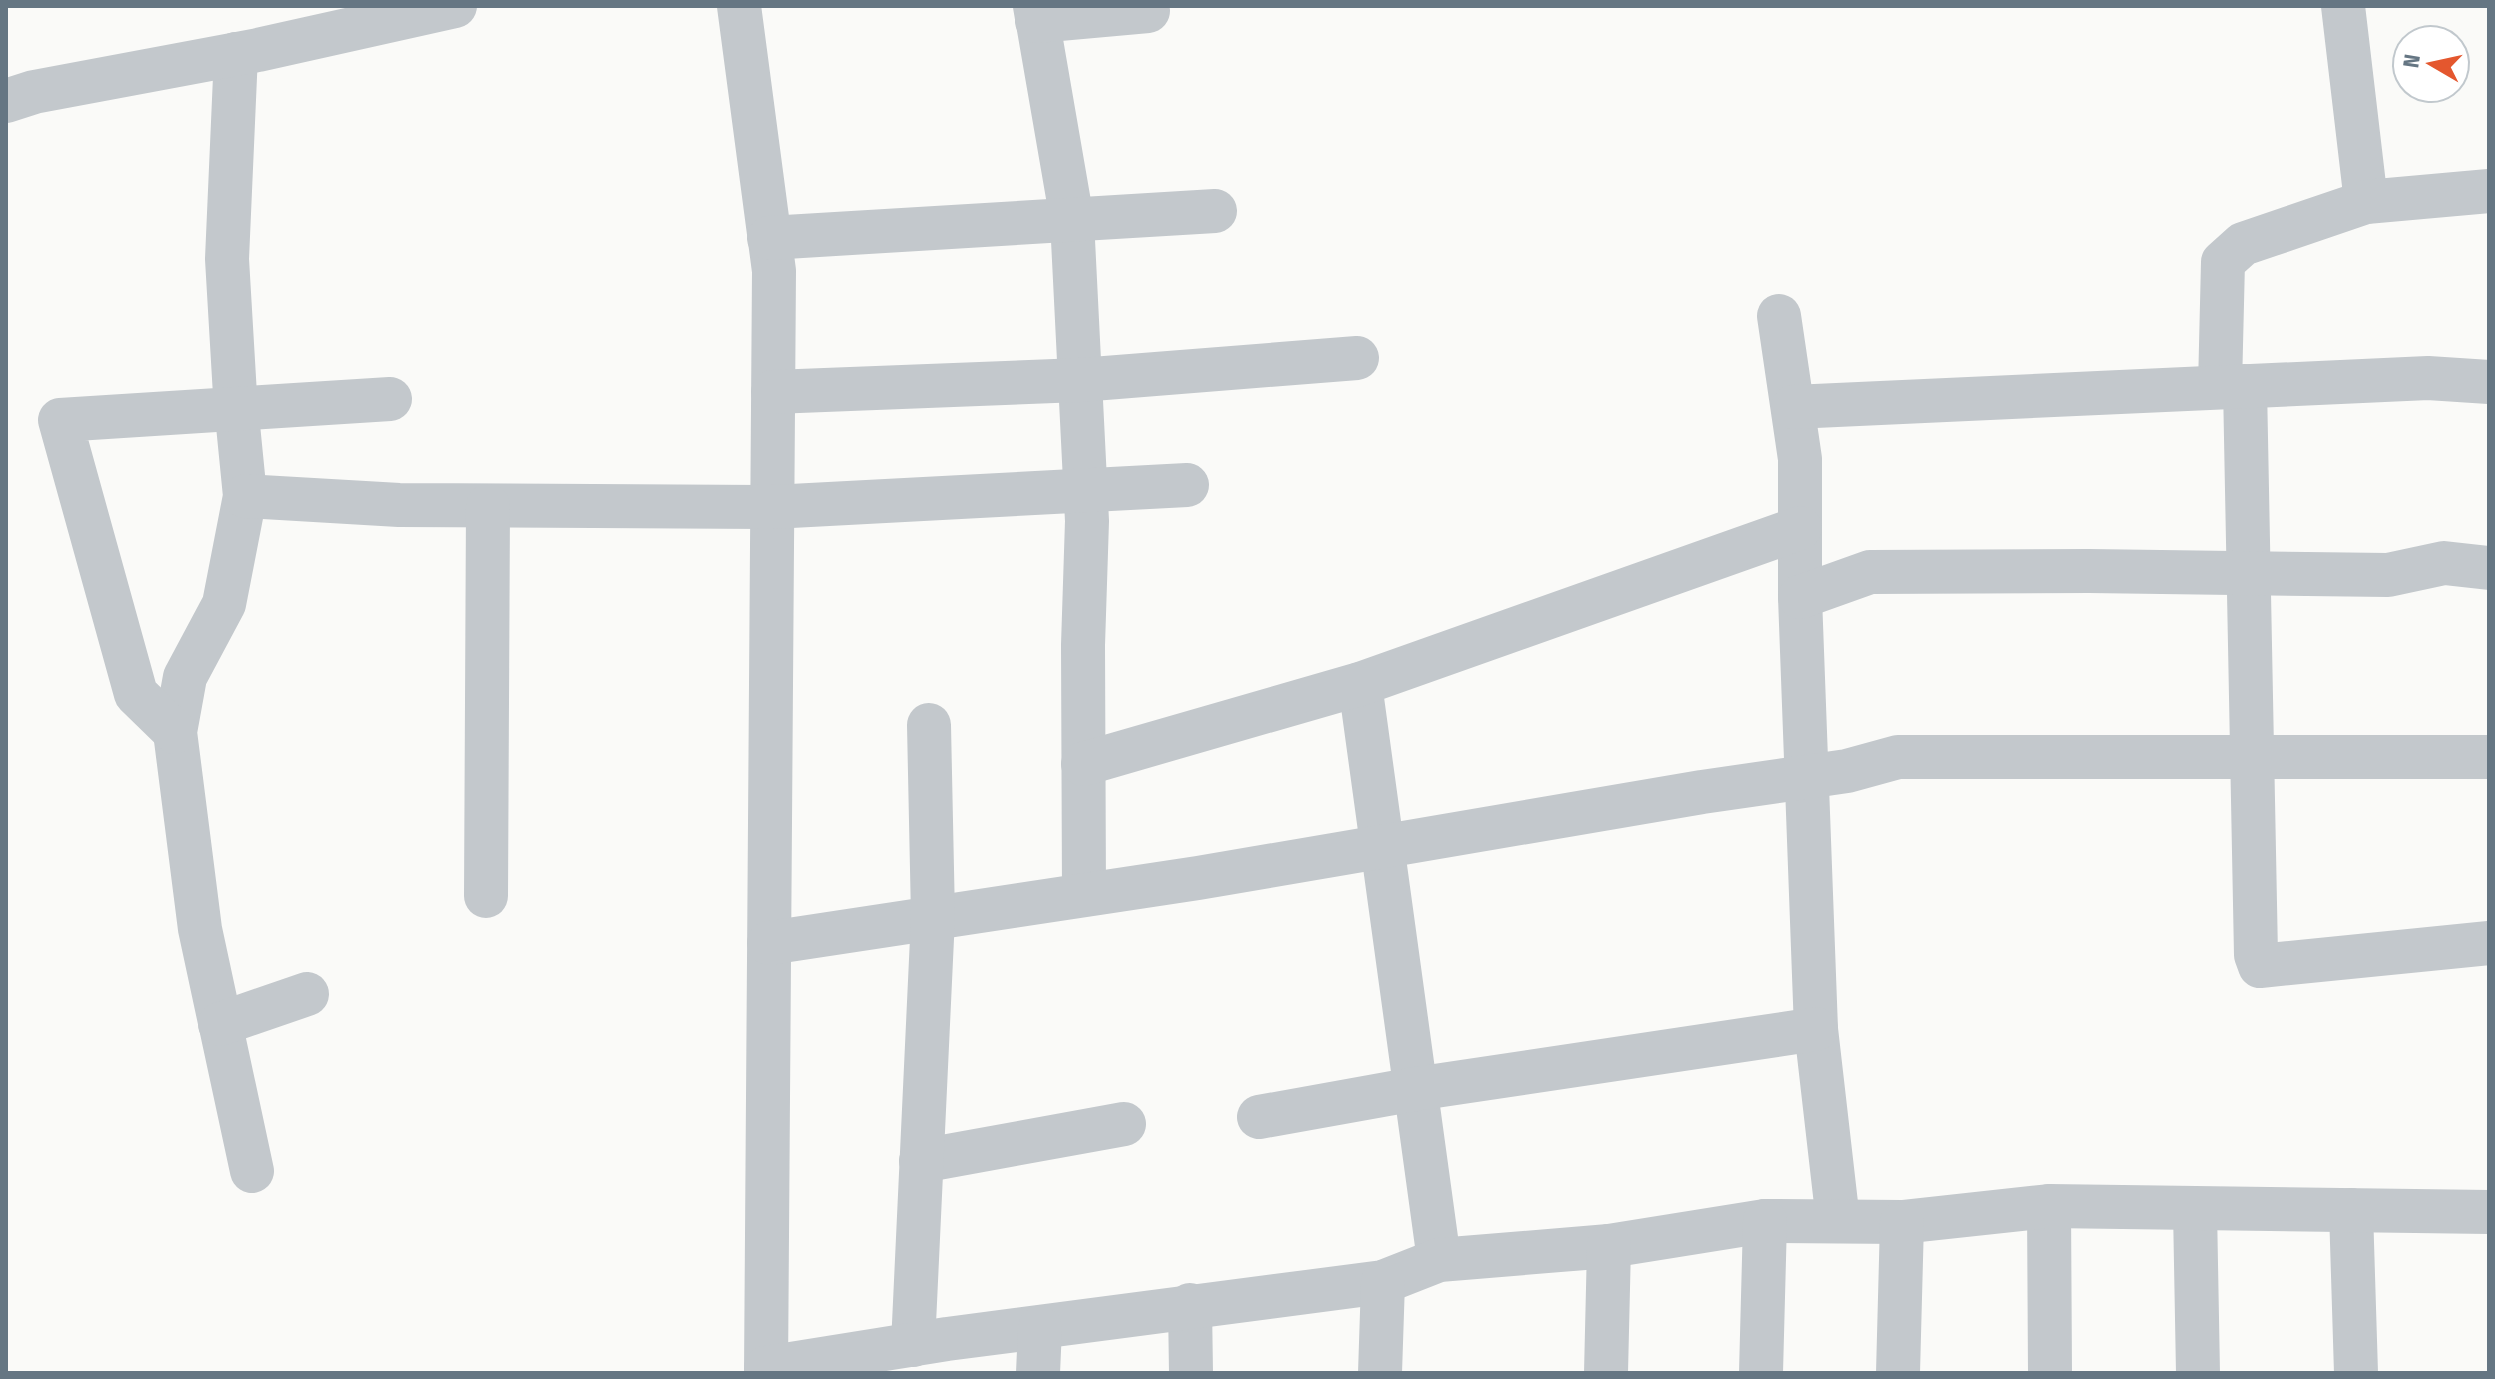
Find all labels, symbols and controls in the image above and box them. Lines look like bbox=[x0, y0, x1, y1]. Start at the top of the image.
north arrow bbox=[2391, 24, 2471, 104]
text: N bbox=[2397, 52, 2426, 70]

